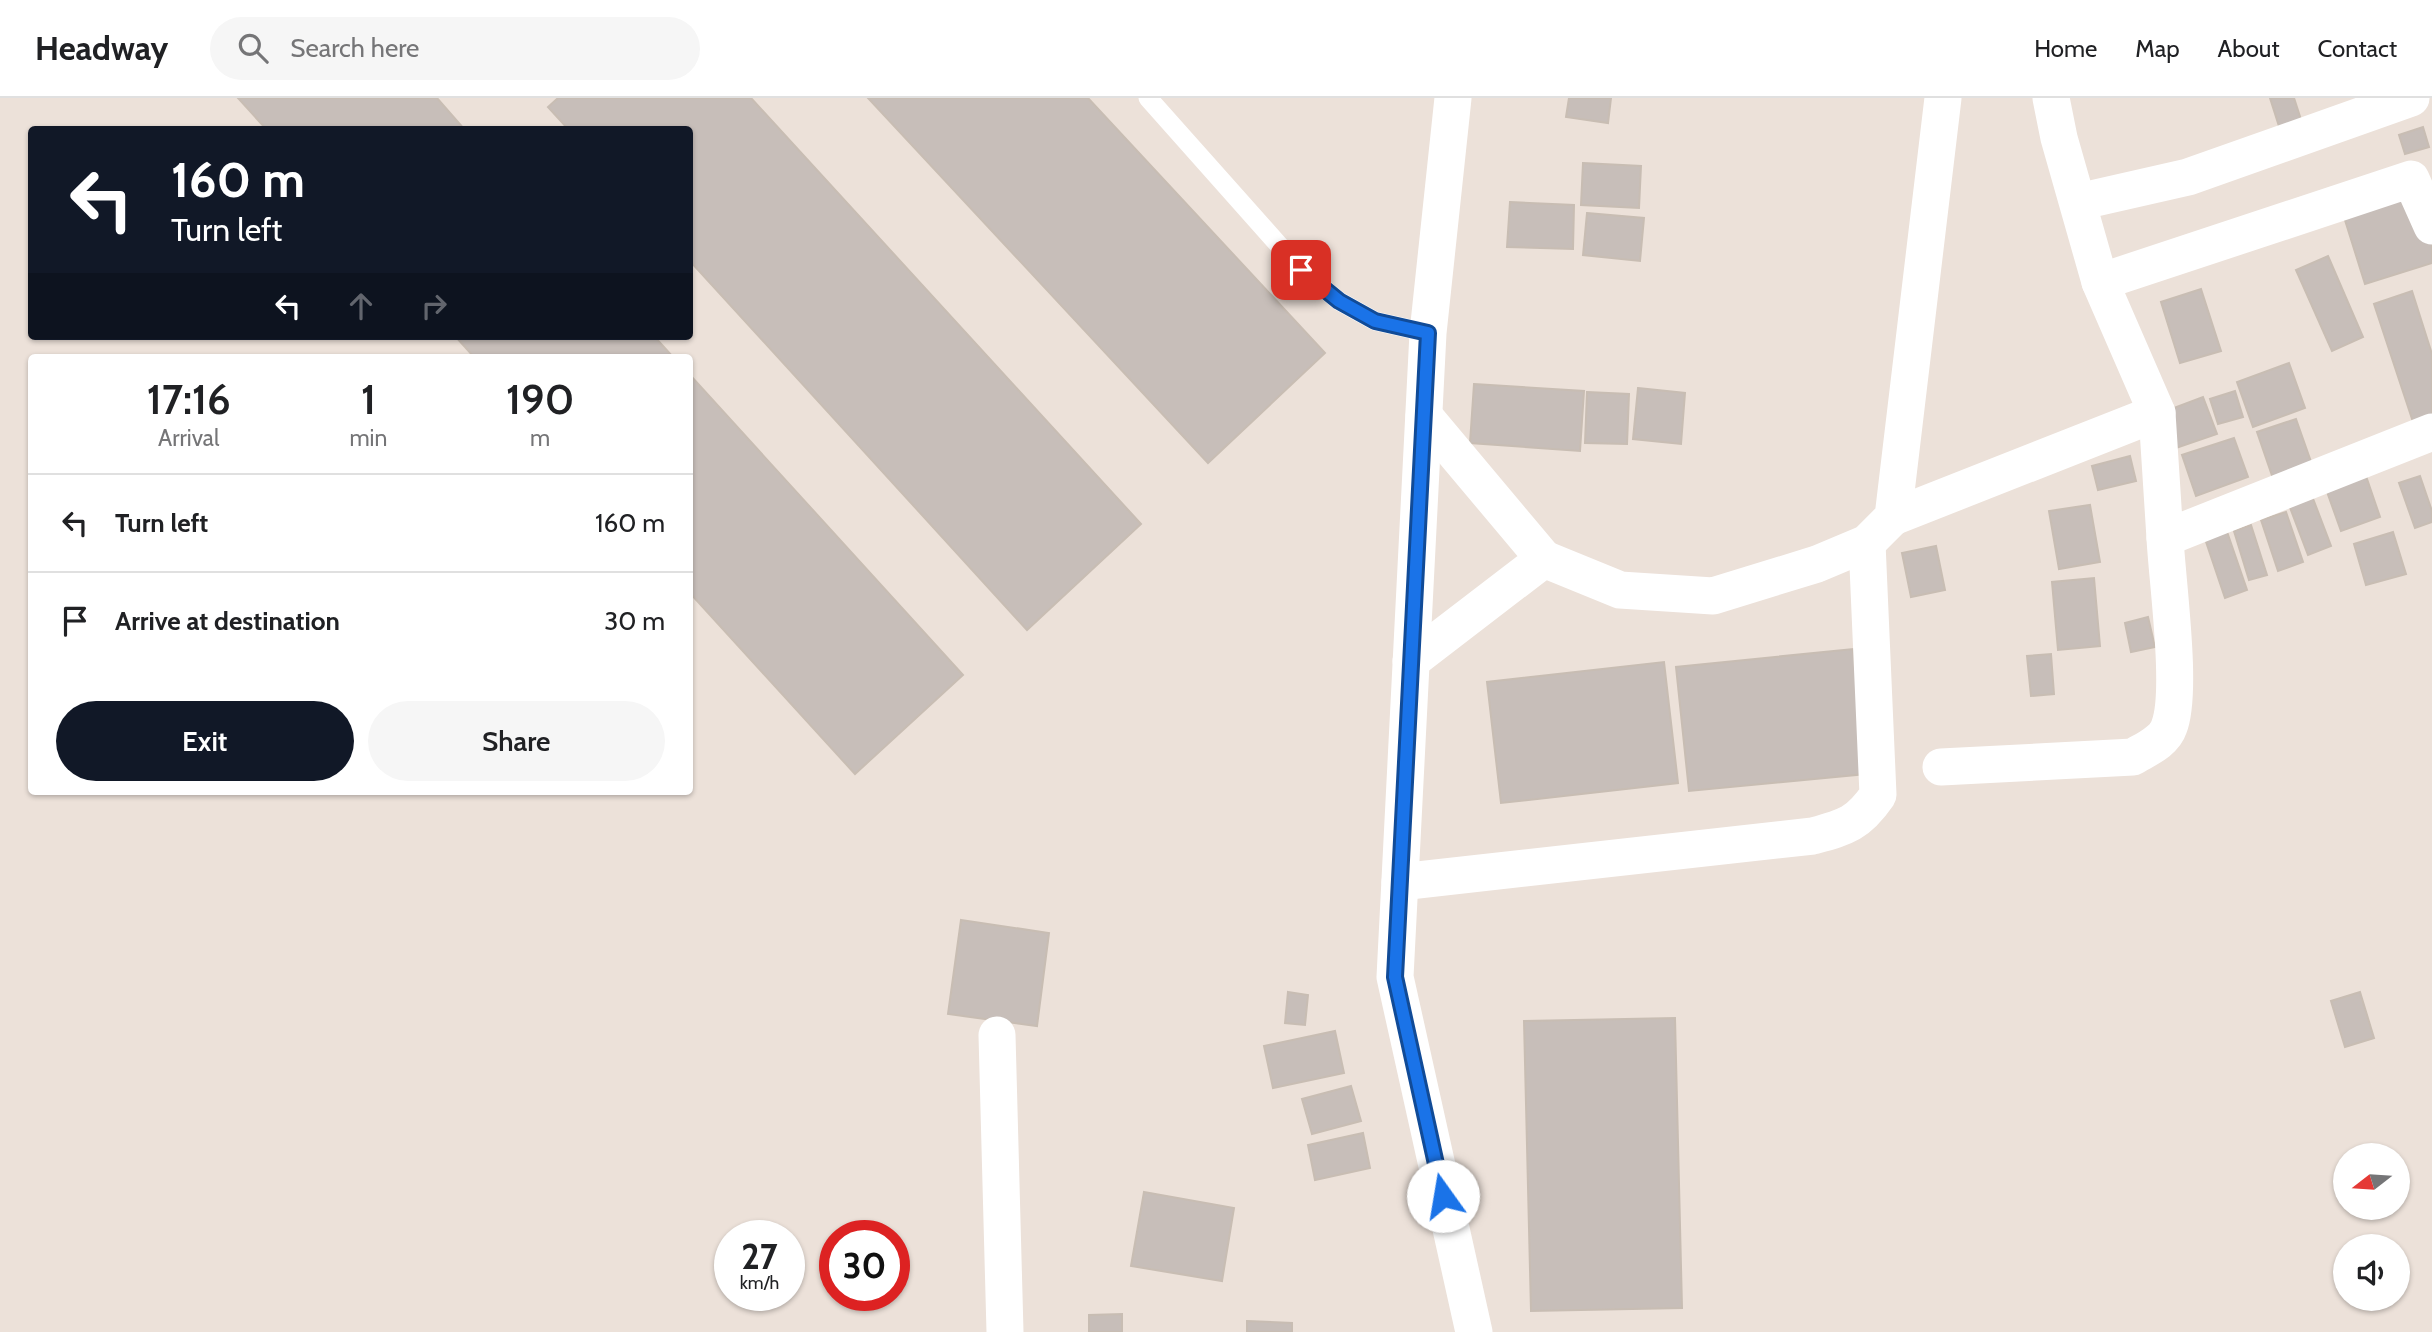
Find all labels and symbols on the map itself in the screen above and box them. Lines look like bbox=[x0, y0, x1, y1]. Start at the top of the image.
pin bbox=[1271, 240, 1331, 300]
north arrow bbox=[2333, 1143, 2410, 1220]
position arrow bbox=[1406, 1159, 1480, 1233]
speed limit sign: 30 bbox=[819, 1220, 910, 1311]

